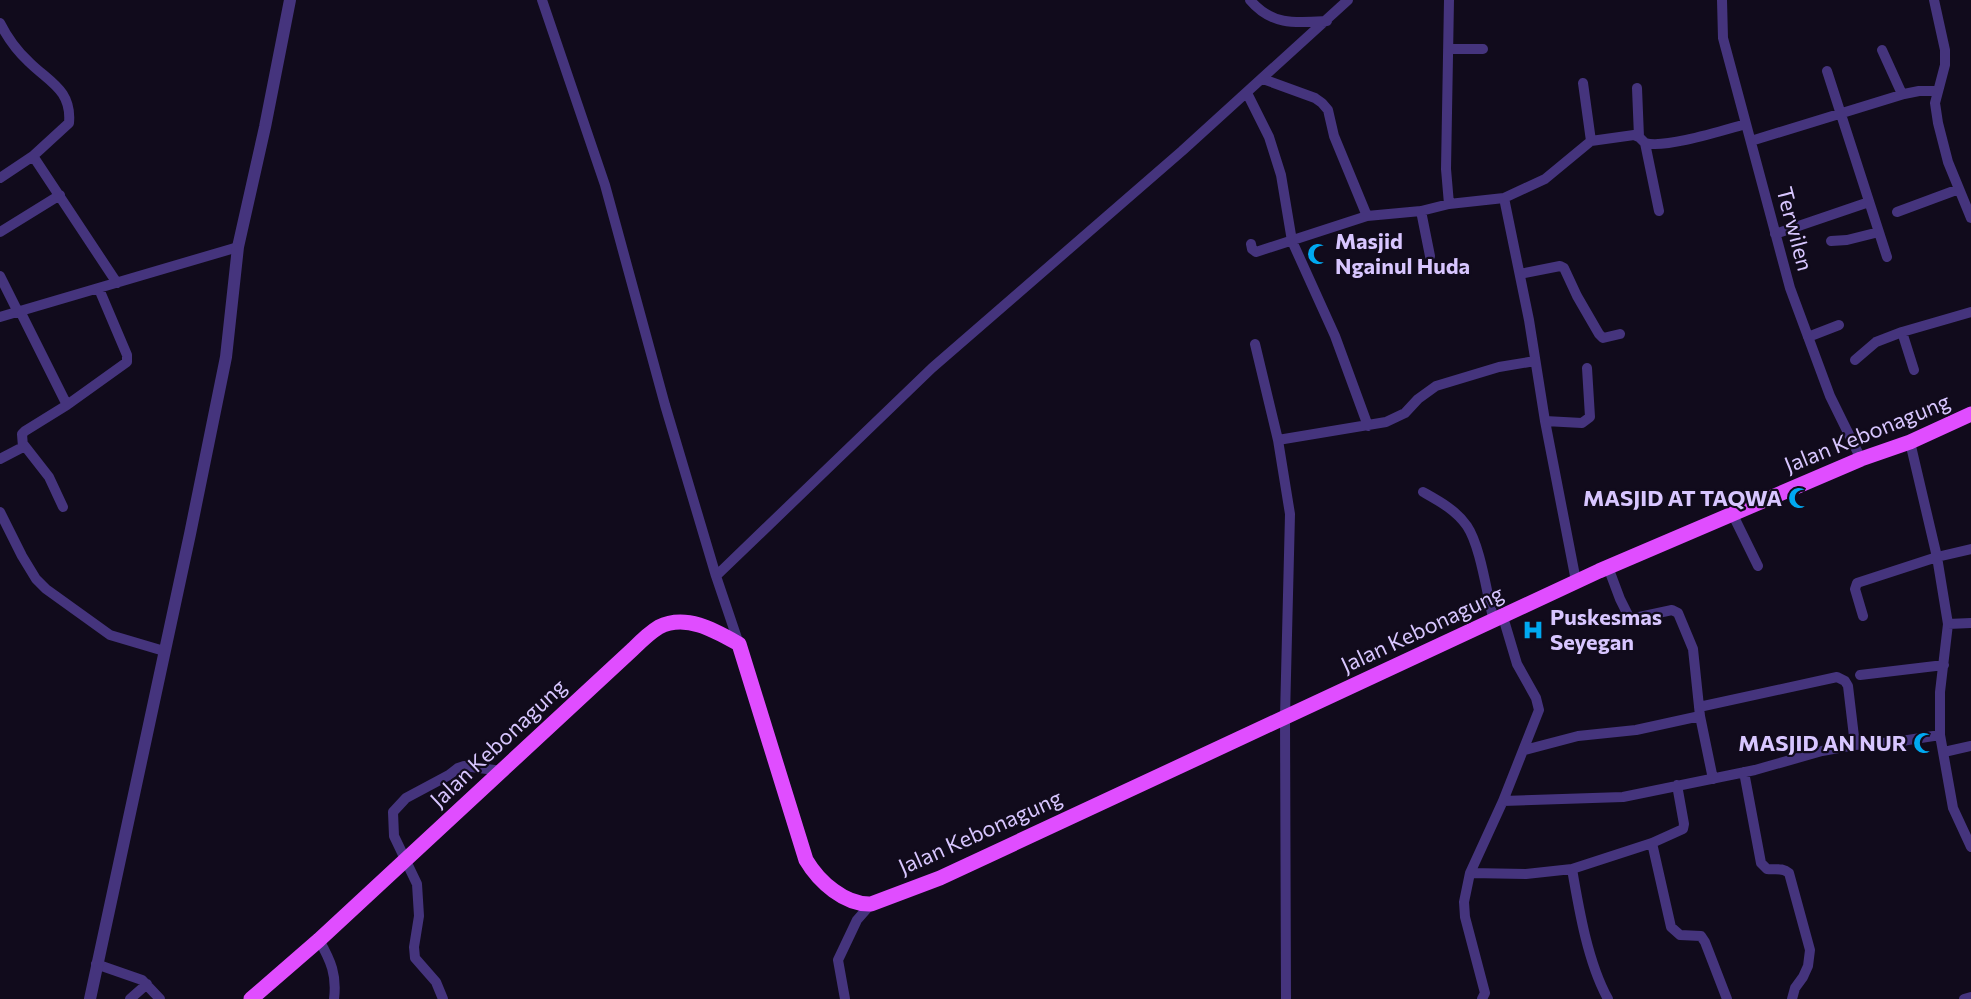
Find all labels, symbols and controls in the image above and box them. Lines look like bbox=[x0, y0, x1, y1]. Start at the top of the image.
street label: Terwilen bbox=[1771, 184, 1820, 274]
place label: Masjid Ngainul Huda bbox=[1335, 227, 1470, 279]
mosque icon: Masjid Ngainul Huda bbox=[1306, 242, 1330, 266]
street label: Jalan Kebonagung bbox=[1780, 387, 1954, 478]
place label: MASJID AT TAQWA bbox=[1583, 484, 1782, 511]
mosque icon: MASJID AT TAQWA bbox=[1787, 486, 1811, 510]
street label: Jalan Kebonagung bbox=[1336, 579, 1508, 678]
place label: Puskesmas Seyegan bbox=[1550, 603, 1662, 655]
hospital icon: Puskesmas Seyegan bbox=[1521, 618, 1545, 642]
street label: Jalan Kebonagung bbox=[424, 673, 571, 813]
place label: MASJID AN NUR bbox=[1738, 729, 1907, 756]
mosque icon: MASJID AN NUR bbox=[1912, 731, 1936, 755]
street label: Jalan Kebonagung bbox=[894, 783, 1066, 880]

